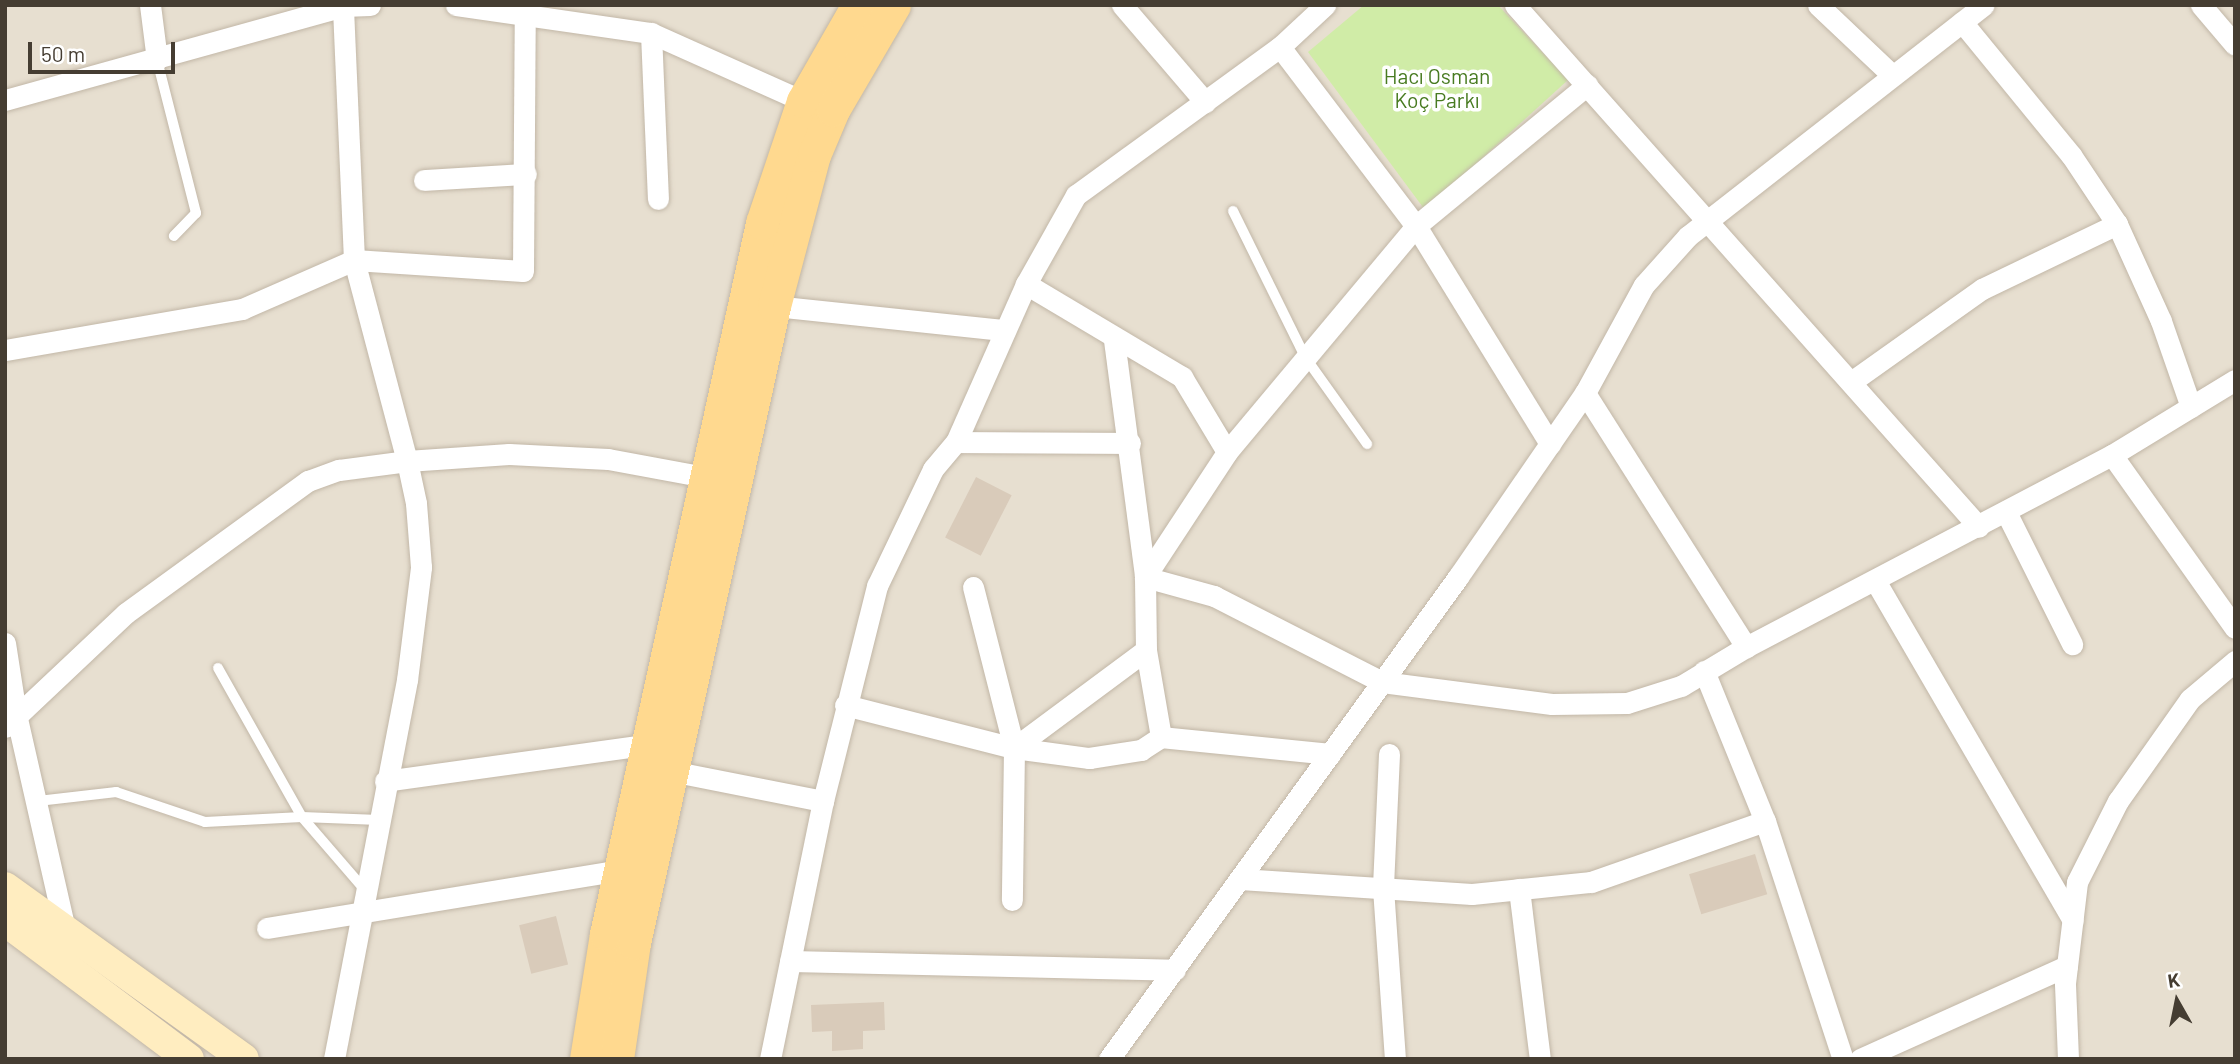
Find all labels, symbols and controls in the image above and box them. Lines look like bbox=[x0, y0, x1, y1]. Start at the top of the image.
scale bar bbox=[32, 28, 178, 72]
text: 50 m bbox=[41, 41, 85, 66]
park label: Hacı Osman Koç Parkı bbox=[1384, 63, 1490, 113]
north arrow bbox=[2142, 966, 2212, 1036]
text: K bbox=[2166, 967, 2181, 992]

